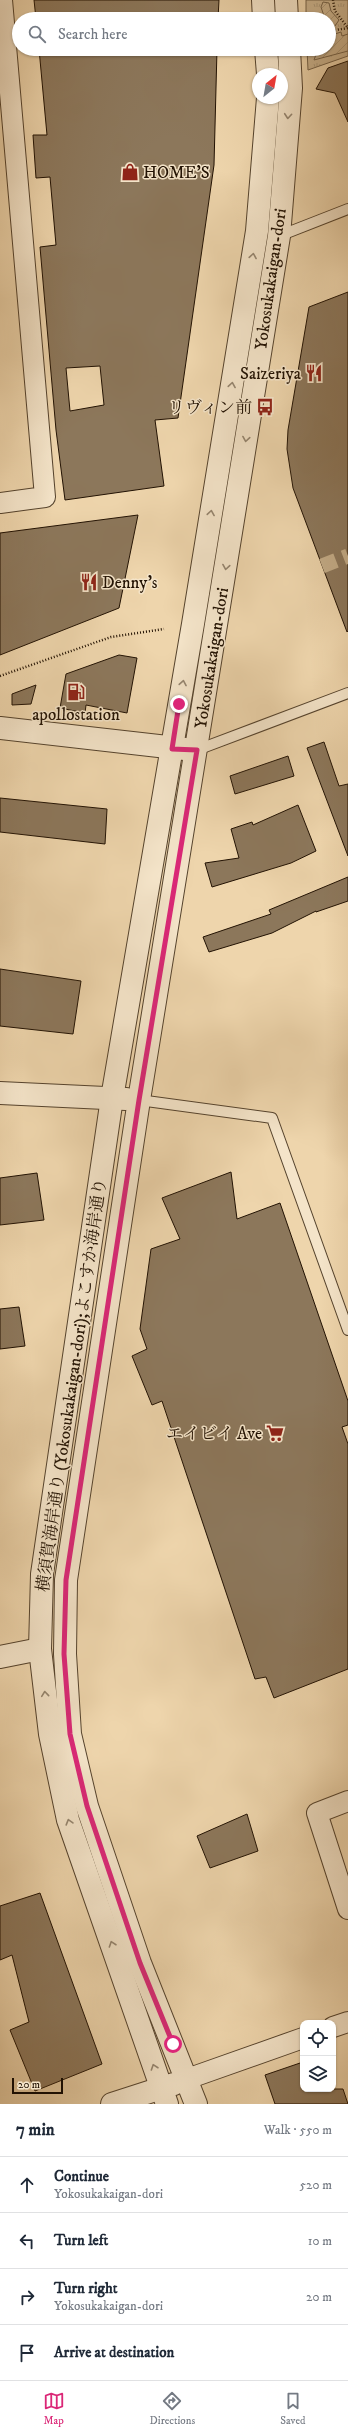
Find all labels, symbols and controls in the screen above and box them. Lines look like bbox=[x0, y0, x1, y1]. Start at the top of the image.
search box bbox=[12, 12, 336, 56]
icon: search bbox=[26, 23, 48, 45]
text: Search here bbox=[58, 25, 127, 44]
north arrow bbox=[252, 68, 288, 104]
one-way arrow bbox=[284, 113, 293, 119]
shop icon: HOME'S bbox=[120, 162, 140, 182]
place label: HOME'S bbox=[143, 162, 210, 184]
street label: Yokosukakaigan-dori bbox=[250, 207, 292, 351]
one-way arrow bbox=[248, 253, 257, 260]
place label: Saizeriya bbox=[240, 363, 302, 385]
restaurant icon: Saizeriya bbox=[304, 363, 324, 383]
one-way arrow bbox=[227, 382, 236, 388]
place label: リヴィン前 bbox=[168, 397, 252, 419]
bus stop icon: リヴィン前 bbox=[255, 397, 275, 417]
one-way arrow bbox=[242, 436, 251, 442]
one-way arrow bbox=[206, 510, 215, 516]
one-way arrow bbox=[222, 564, 231, 570]
restaurant icon: Denny's bbox=[79, 572, 99, 592]
place label: Denny's bbox=[102, 572, 158, 594]
street label: Yokosukakaigan-dori bbox=[190, 586, 234, 730]
one-way arrow bbox=[178, 680, 187, 686]
fuel station icon: apollostation bbox=[66, 682, 86, 702]
route end bbox=[170, 695, 188, 713]
place label: apollostation bbox=[32, 704, 120, 726]
street label: 横須賀海岸通り (Yokosukakaigan-dori);よこすか海岸通り bbox=[32, 1177, 112, 1593]
place label: エイビイ Ave bbox=[166, 1423, 262, 1445]
supermarket icon: エイビイ Ave bbox=[265, 1423, 285, 1443]
one-way arrow bbox=[41, 1691, 50, 1697]
one-way arrow bbox=[65, 1818, 74, 1825]
one-way arrow bbox=[108, 1941, 116, 1948]
map controls bbox=[300, 2020, 336, 2092]
button: locate bbox=[300, 2020, 336, 2056]
route start bbox=[164, 2035, 182, 2053]
button: layers bbox=[300, 2056, 336, 2092]
one-way arrow bbox=[151, 2064, 159, 2071]
scale bar bbox=[12, 2076, 63, 2095]
text: 20 m bbox=[18, 2078, 40, 2092]
text: 7 min bbox=[16, 2119, 55, 2141]
text: Walk · 550 m bbox=[264, 2122, 332, 2138]
text: Continue bbox=[54, 2167, 109, 2186]
icon: ahead bbox=[16, 2174, 38, 2196]
text: 520 m bbox=[300, 2177, 332, 2193]
text: Yokosukakaigan-dori bbox=[54, 2186, 163, 2202]
icon: left bbox=[16, 2230, 38, 2252]
text: Turn left bbox=[54, 2231, 108, 2250]
text: 10 m bbox=[308, 2233, 332, 2249]
text: Turn right bbox=[54, 2279, 117, 2298]
icon: right bbox=[16, 2286, 38, 2308]
text: 20 m bbox=[306, 2289, 332, 2305]
text: Yokosukakaigan-dori bbox=[54, 2298, 163, 2314]
icon: arrive bbox=[16, 2342, 38, 2364]
text: Arrive at destination bbox=[54, 2343, 174, 2362]
tab: Map bbox=[43, 2390, 65, 2428]
tab: Directions bbox=[150, 2390, 195, 2428]
tab: Saved bbox=[280, 2390, 305, 2428]

